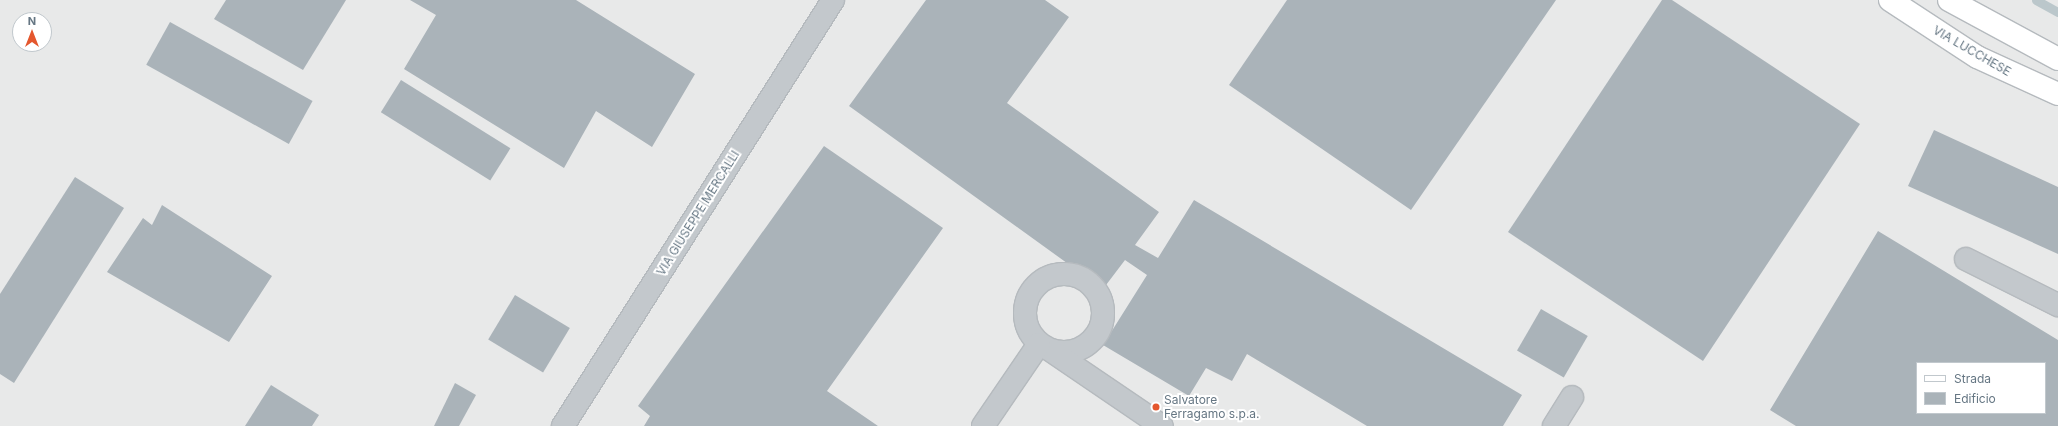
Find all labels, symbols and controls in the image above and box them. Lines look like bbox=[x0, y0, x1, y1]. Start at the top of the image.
north arrow bbox=[12, 12, 52, 52]
text: N bbox=[28, 14, 36, 28]
street label: VIA LUCCHESE bbox=[1931, 23, 2013, 79]
street label: VIA GIUSEPPE MERCALLI bbox=[654, 148, 742, 278]
legend bbox=[1916, 362, 2046, 414]
text: Strada bbox=[1954, 371, 1991, 386]
text: Edificio bbox=[1954, 391, 1996, 406]
place label: Salvatore Ferragamo s.p.a. bbox=[1164, 393, 1260, 421]
marker: Salvatore Ferragamo s.p.a. bbox=[1151, 402, 1161, 412]

